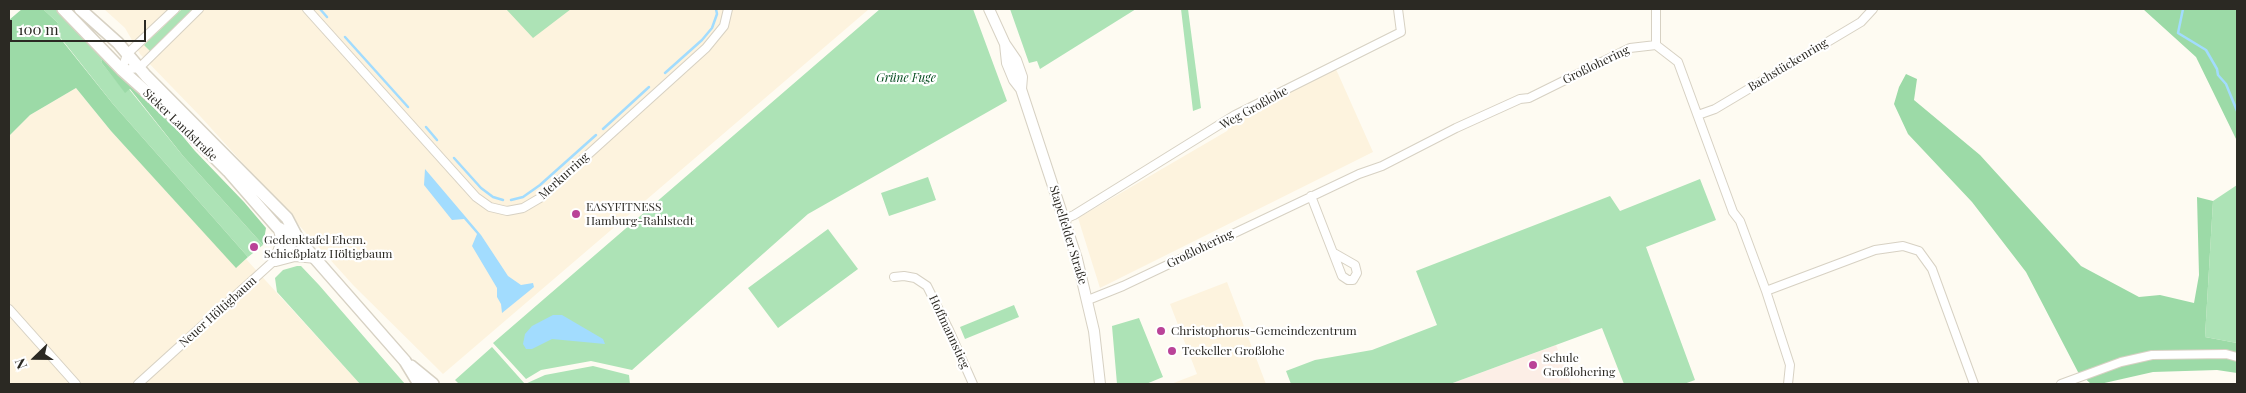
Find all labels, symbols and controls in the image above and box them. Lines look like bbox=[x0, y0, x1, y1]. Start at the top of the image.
scale bar bbox=[12, 10, 149, 42]
text: 100 m bbox=[18, 19, 59, 39]
street label: Bachstückenring bbox=[1746, 36, 1830, 94]
street label: Großlohering bbox=[1560, 43, 1632, 87]
park label: Grüne Fuge bbox=[876, 71, 936, 85]
street label: Weg Großlohe bbox=[1218, 83, 1290, 133]
street label: Sieker Landstraße bbox=[140, 86, 220, 164]
street label: Merkurring bbox=[536, 150, 592, 202]
street label: Stapelfelder Straße bbox=[1046, 184, 1090, 286]
place label: EASYFITNESS Hamburg-Rahlstedt bbox=[586, 200, 694, 228]
marker: EASYFITNESS Hamburg-Rahlstedt bbox=[570, 208, 582, 220]
street label: Großlohering bbox=[1164, 227, 1236, 271]
place label: Gedenktafel Ehem. Schießplatz Höltigbaum bbox=[264, 233, 393, 261]
marker: Gedenktafel Ehem. Schießplatz Höltigbaum bbox=[248, 241, 260, 253]
street label: Neuer Höltigbaum bbox=[176, 274, 260, 350]
street label: Hoffmannstieg bbox=[926, 293, 972, 371]
place label: Christophorus-Gemeindezentrum bbox=[1171, 324, 1357, 338]
marker: Christophorus-Gemeindezentrum bbox=[1155, 325, 1167, 337]
north arrow bbox=[10, 333, 60, 383]
place label: Teekeller Großlohe bbox=[1182, 344, 1285, 358]
marker: Teekeller Großlohe bbox=[1166, 345, 1178, 357]
place label: Schule Großlohering bbox=[1543, 351, 1615, 379]
text: N bbox=[10, 356, 31, 372]
marker: Schule Großlohering bbox=[1527, 359, 1539, 371]

